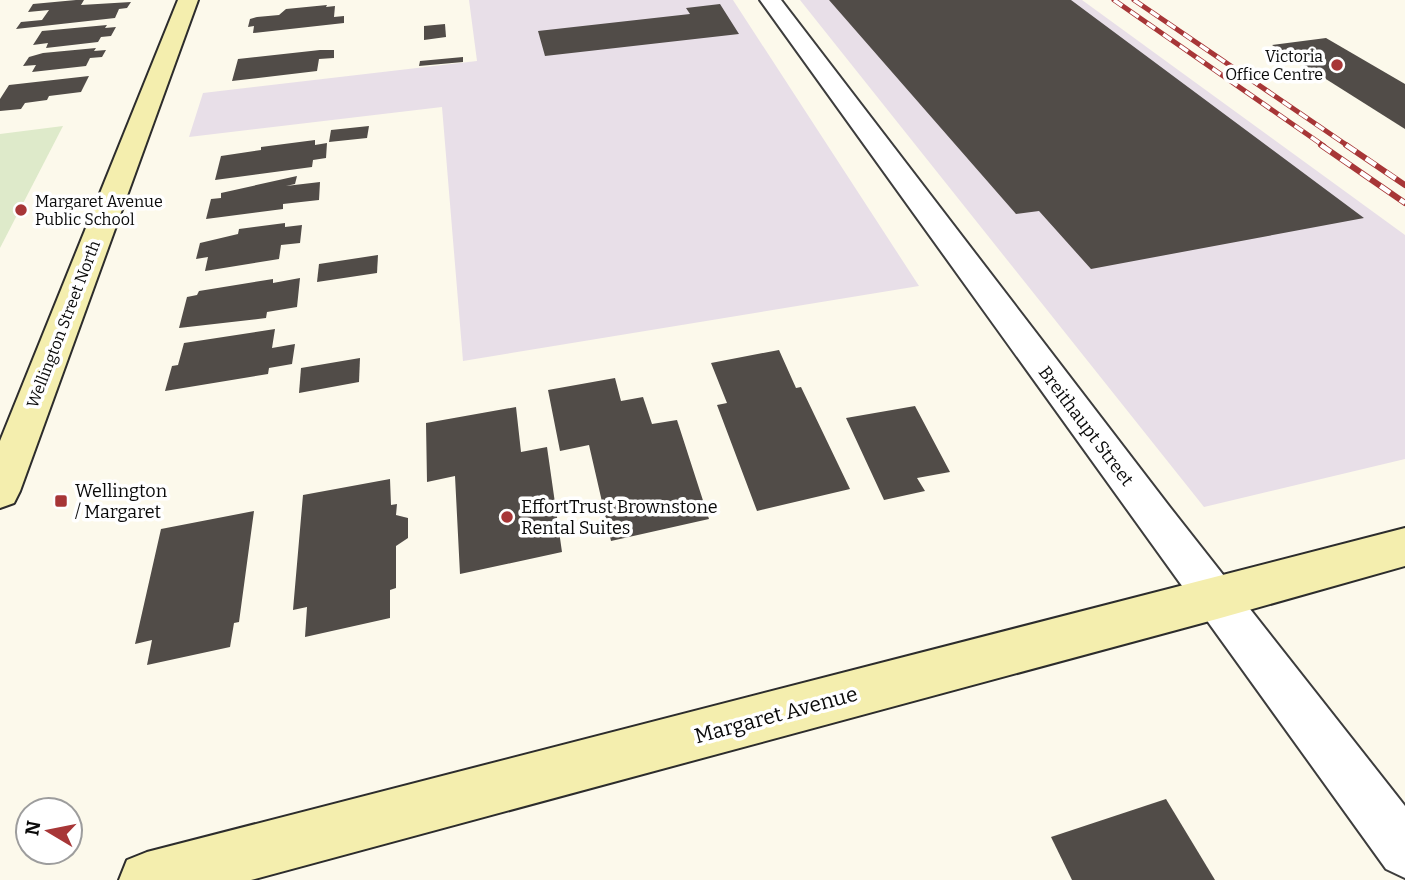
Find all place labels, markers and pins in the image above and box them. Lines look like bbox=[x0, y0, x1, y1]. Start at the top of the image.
place label: Victoria Office Centre bbox=[1225, 47, 1323, 84]
marker: Victoria Office Centre bbox=[1329, 57, 1345, 73]
place label: Margaret Avenue Public School bbox=[35, 192, 163, 229]
marker: Margaret Avenue Public School bbox=[13, 202, 29, 218]
place label: Wellington / Margaret bbox=[75, 480, 168, 523]
marker: Wellington / Margaret bbox=[53, 493, 69, 509]
place label: EffortTrust Brownstone Rental Suites bbox=[521, 496, 718, 539]
marker: EffortTrust Brownstone Rental Suites bbox=[499, 509, 515, 525]

